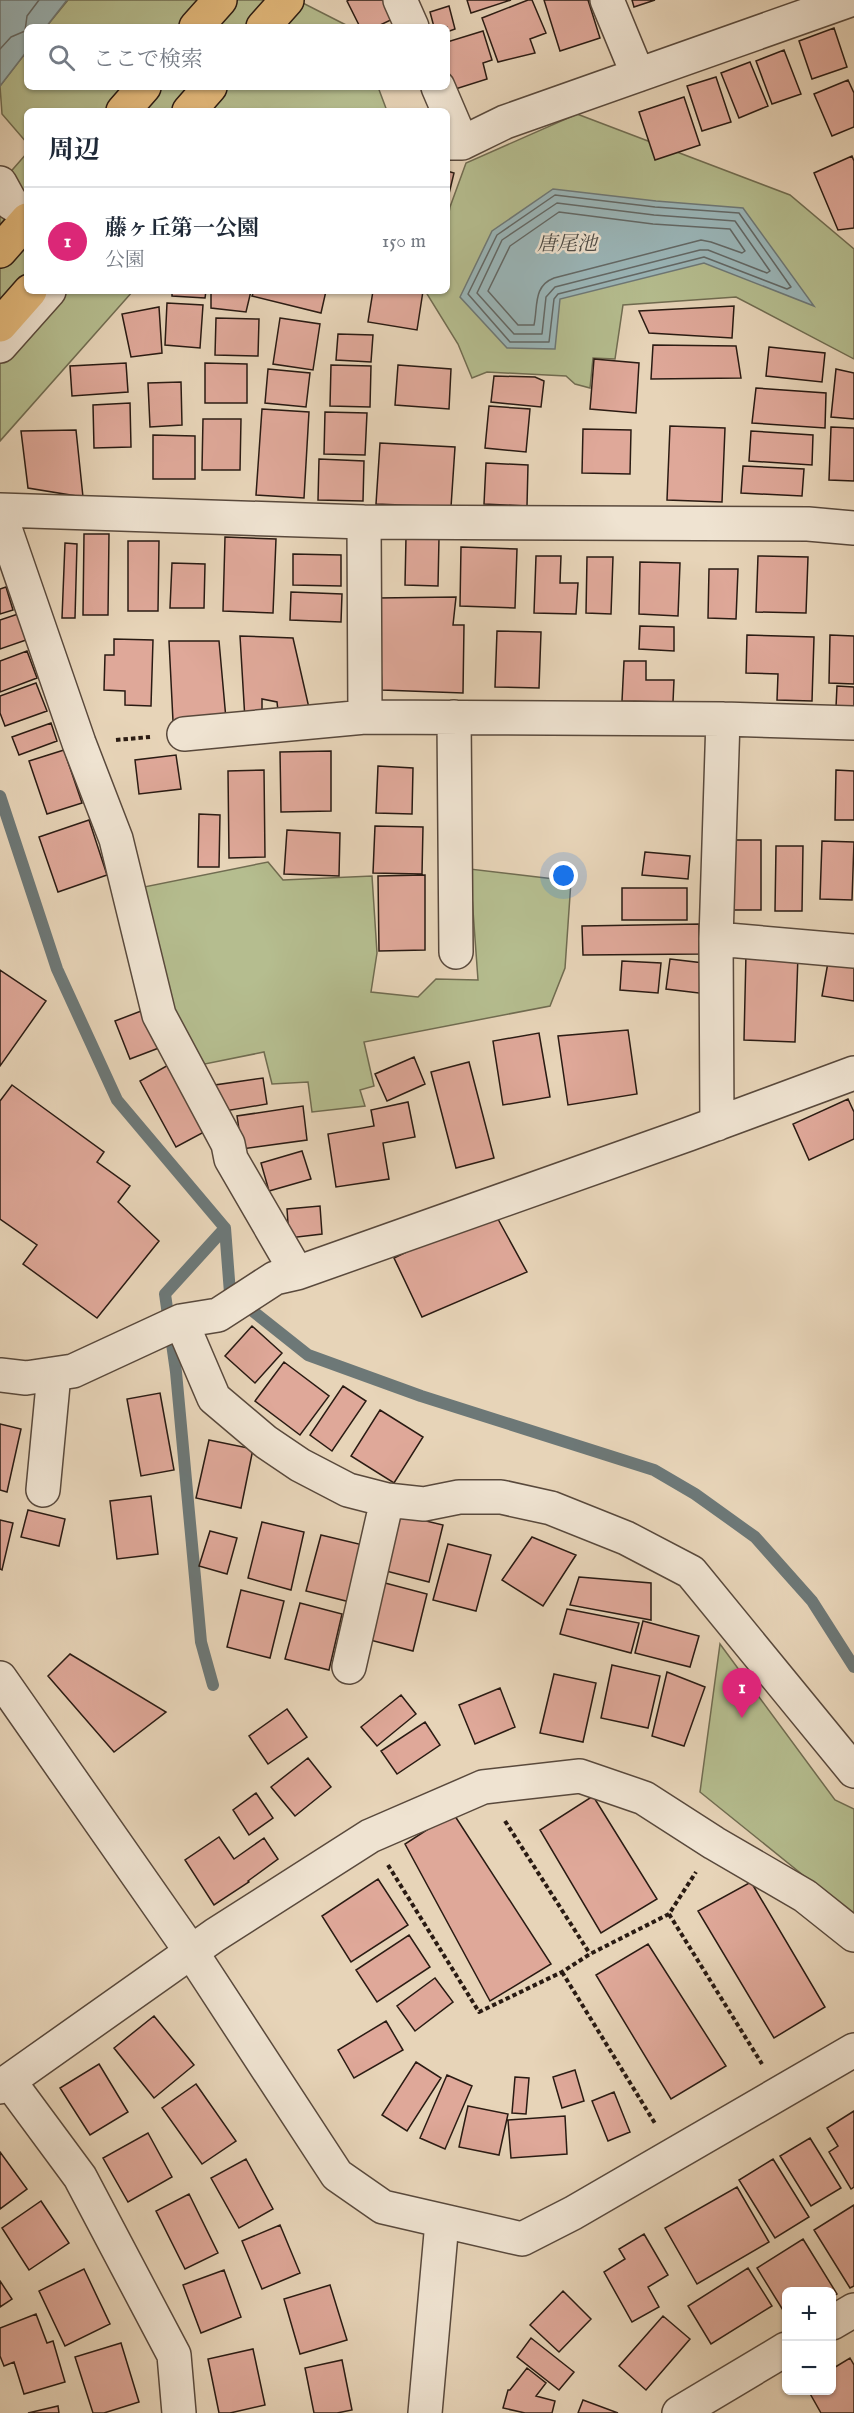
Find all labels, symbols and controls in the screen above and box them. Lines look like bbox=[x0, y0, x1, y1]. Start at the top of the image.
search box bbox=[24, 24, 450, 90]
icon: search bbox=[45, 41, 78, 74]
text: ここで検索 bbox=[93, 46, 203, 74]
text: 周辺 bbox=[48, 134, 100, 167]
text: 藤ヶ丘第一公園 bbox=[105, 215, 259, 243]
text: 1 bbox=[64, 229, 71, 254]
text: 150 m bbox=[382, 229, 426, 254]
water label: 唐尾池 bbox=[537, 232, 599, 257]
text: 公園 bbox=[105, 248, 145, 273]
your location bbox=[549, 861, 578, 890]
pin: 1 bbox=[722, 1668, 762, 1718]
map controls bbox=[782, 2287, 836, 2395]
button: + bbox=[782, 2287, 836, 2341]
button: − bbox=[782, 2341, 836, 2395]

